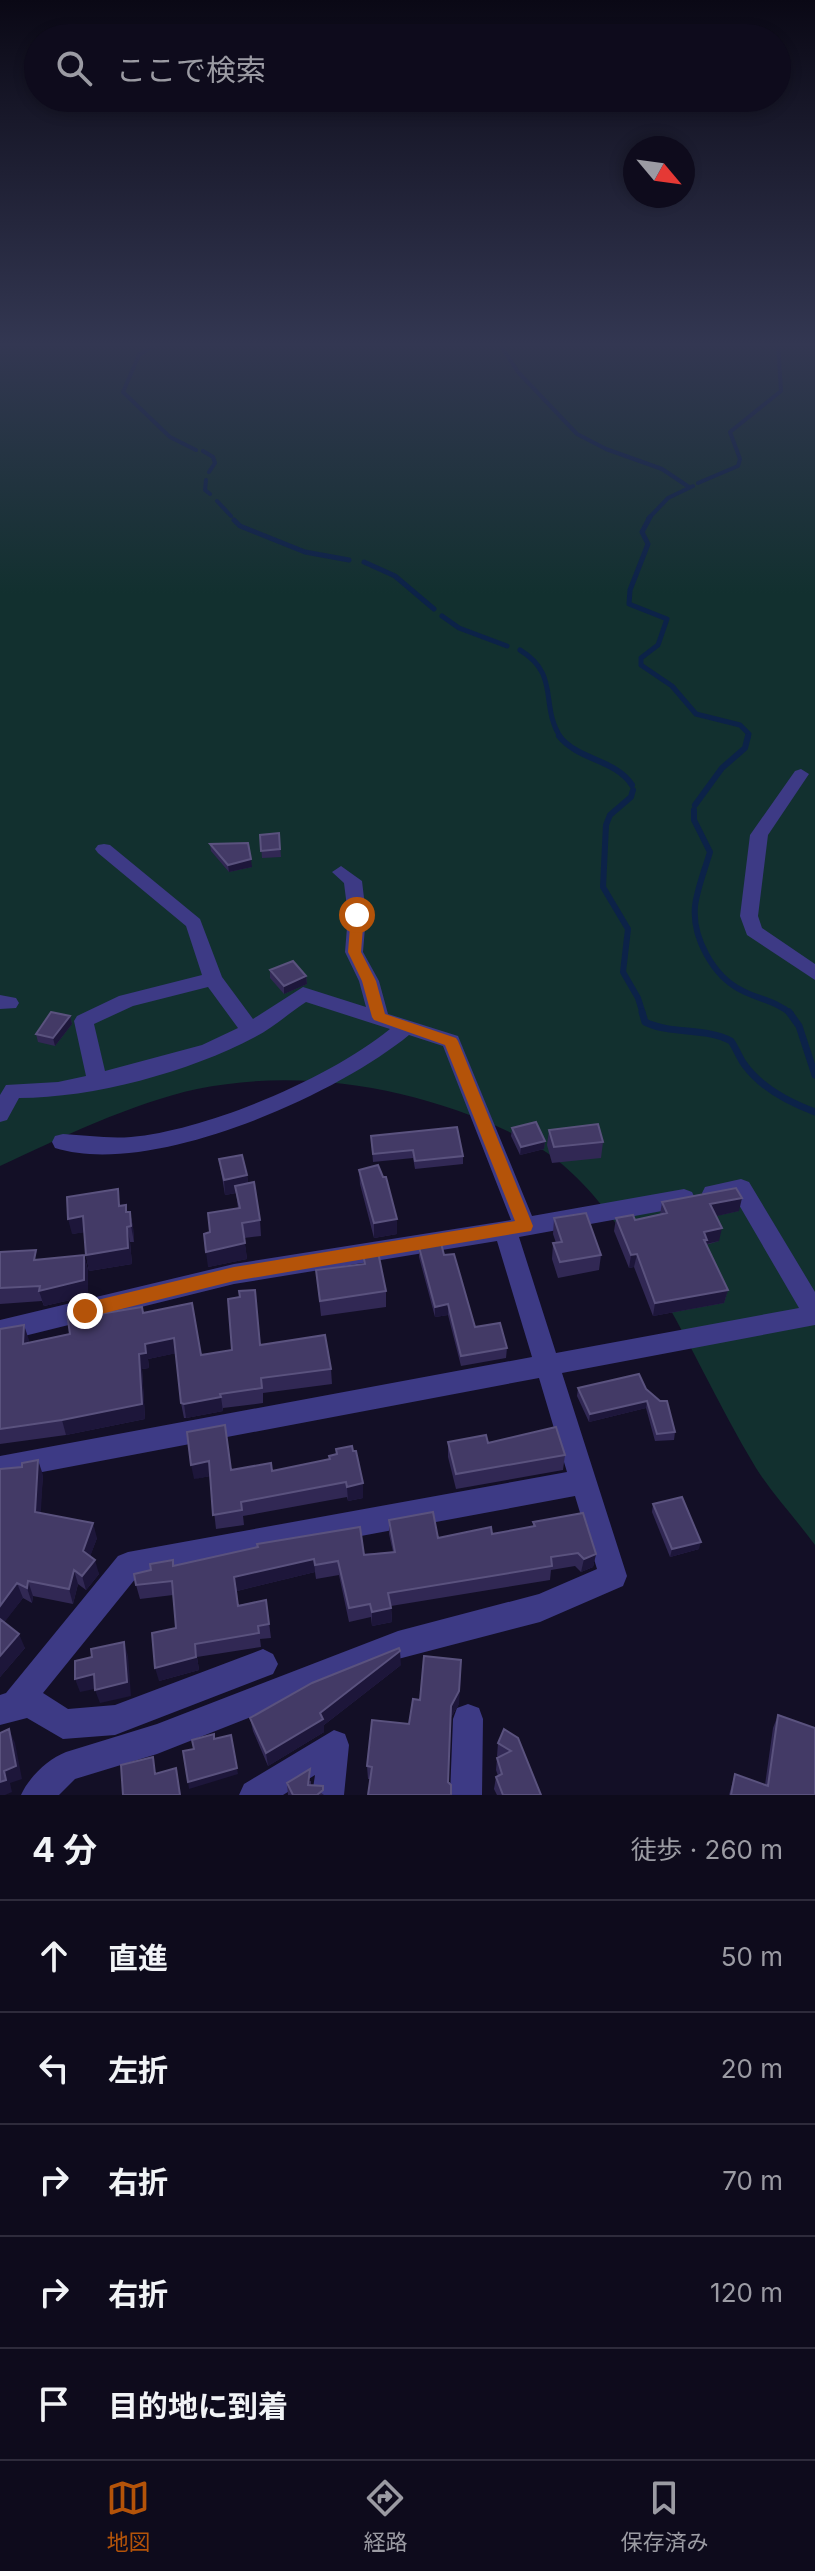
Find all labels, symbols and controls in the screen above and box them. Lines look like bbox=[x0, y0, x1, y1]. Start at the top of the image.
search box bbox=[24, 24, 791, 112]
icon: search bbox=[52, 46, 96, 90]
text: ここで検索 bbox=[116, 52, 266, 88]
north arrow bbox=[623, 136, 695, 208]
route start bbox=[339, 897, 375, 933]
route end bbox=[67, 1293, 103, 1329]
text: 4 分 bbox=[32, 1829, 97, 1870]
text: 徒歩 · 260 m bbox=[630, 1834, 783, 1865]
icon: ahead bbox=[32, 1934, 76, 1978]
text: 直進 bbox=[108, 1940, 168, 1976]
text: 50 m bbox=[721, 1941, 783, 1972]
icon: left bbox=[32, 2046, 76, 2090]
text: 左折 bbox=[108, 2052, 168, 2088]
text: 20 m bbox=[721, 2053, 783, 2084]
icon: right bbox=[32, 2158, 76, 2202]
text: 右折 bbox=[108, 2164, 168, 2200]
text: 70 m bbox=[722, 2165, 783, 2196]
icon: right bbox=[32, 2270, 76, 2314]
text: 右折 bbox=[108, 2276, 168, 2312]
text: 120 m bbox=[710, 2277, 783, 2308]
icon: arrive bbox=[32, 2382, 76, 2426]
text: 目的地に到着 bbox=[108, 2388, 288, 2424]
tab: 地図 bbox=[106, 2476, 151, 2556]
tab: 経路 bbox=[363, 2476, 408, 2556]
tab: 保存済み bbox=[620, 2476, 709, 2556]

